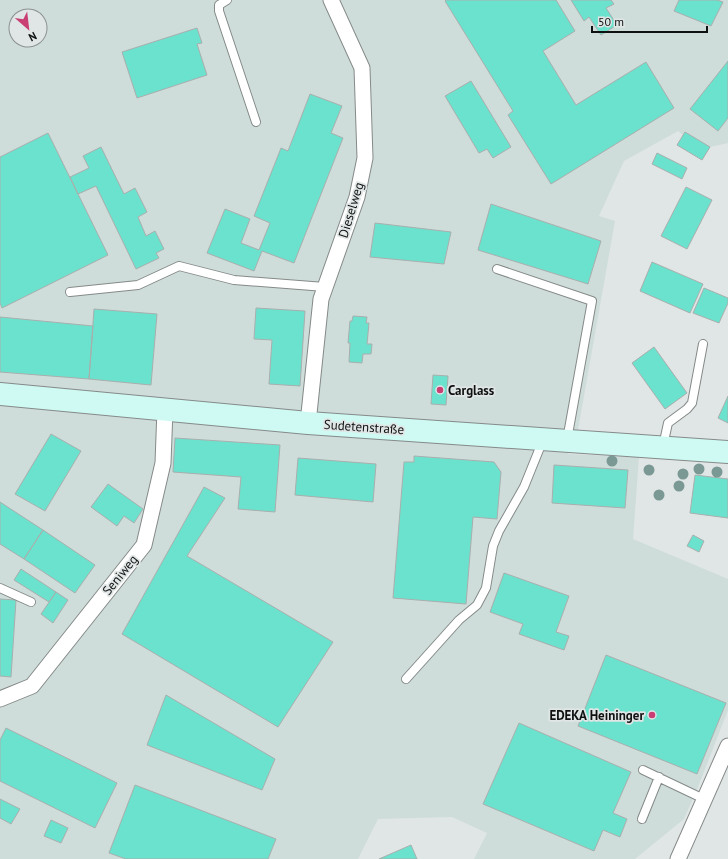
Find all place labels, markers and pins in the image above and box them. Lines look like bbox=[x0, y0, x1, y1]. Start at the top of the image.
place label: Carglass bbox=[448, 382, 495, 399]
marker: Carglass bbox=[435, 385, 445, 395]
place label: EDEKA Heininger bbox=[549, 707, 644, 724]
marker: EDEKA Heininger bbox=[647, 710, 657, 720]

